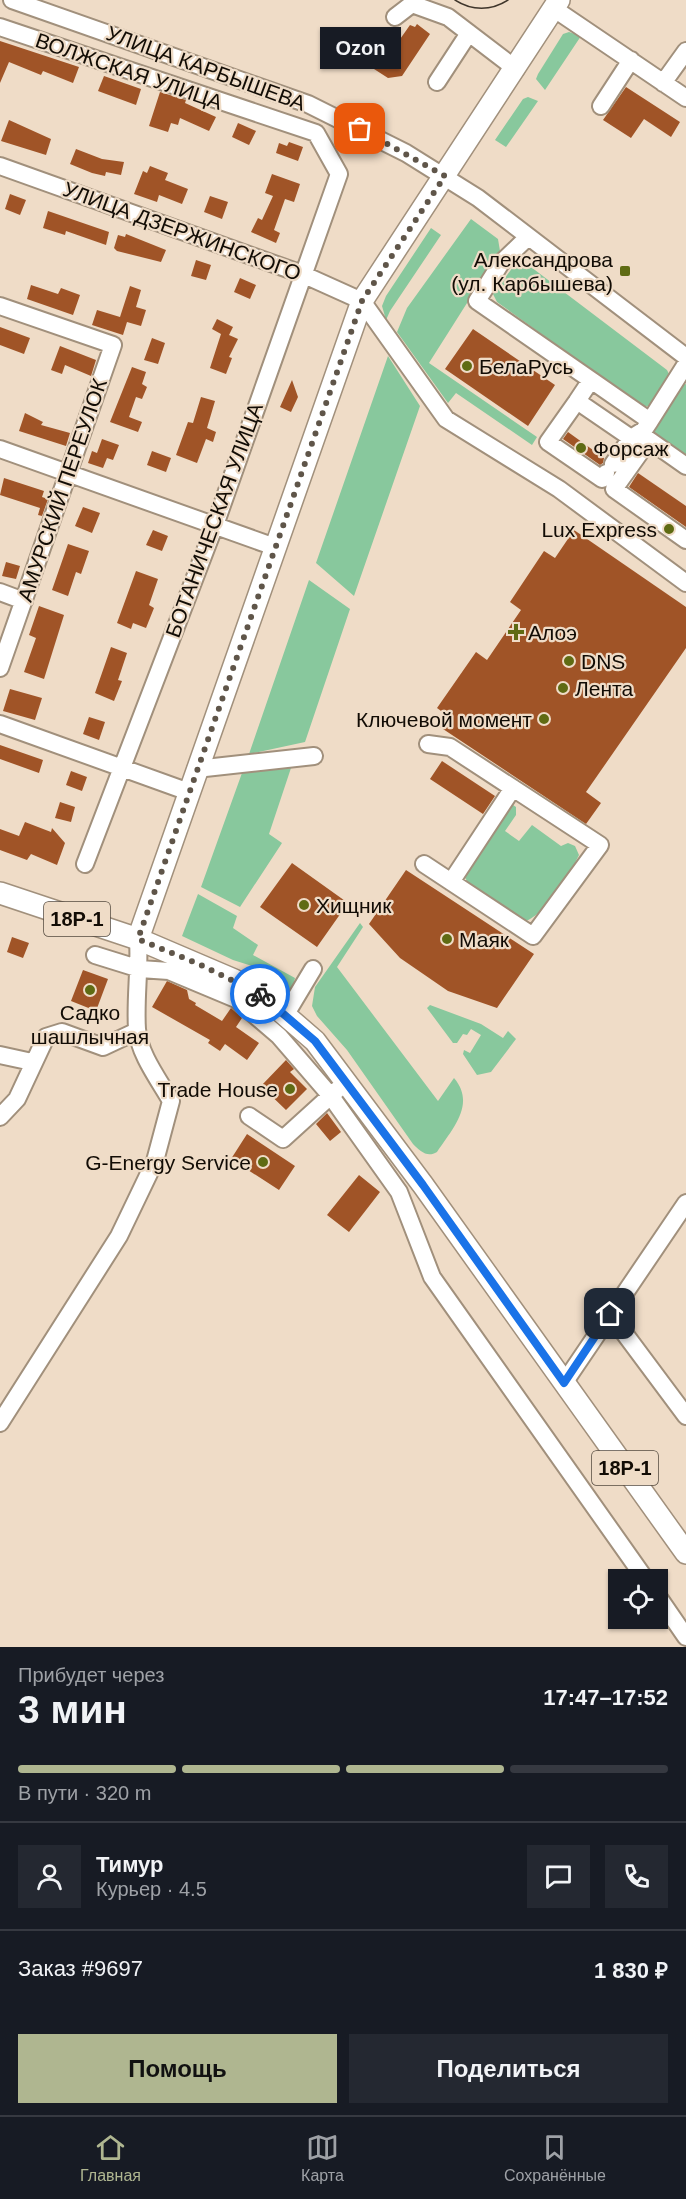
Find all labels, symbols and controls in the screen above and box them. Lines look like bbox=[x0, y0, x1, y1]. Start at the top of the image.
street label: УЛИЦА КАРБЫШЕВА bbox=[103, 21, 309, 115]
callout: Ozon bbox=[320, 27, 400, 69]
street label: ВОЛЖСКАЯ УЛИЦА bbox=[33, 28, 225, 114]
text: Ozon bbox=[336, 37, 386, 59]
pin bbox=[334, 103, 385, 154]
icon: bag bbox=[343, 112, 376, 145]
street label: УЛИЦА ДЗЕРЖИНСКОГО bbox=[60, 177, 304, 285]
place label: Александрова (ул. Карбышева) bbox=[451, 248, 613, 295]
marker: Александрова (ул. Карбышева) bbox=[618, 264, 632, 278]
place label: БелаРусь bbox=[479, 355, 573, 378]
marker: БелаРусь bbox=[460, 359, 474, 373]
street label: АМУРСКИЙ ПЕРЕУЛОК bbox=[13, 375, 111, 604]
street label: БОТАНИЧЕСКАЯ УЛИЦА bbox=[161, 400, 267, 640]
place label: Форсаж bbox=[593, 437, 669, 460]
marker: Форсаж bbox=[574, 441, 588, 455]
place label: Lux Express bbox=[541, 518, 657, 541]
marker: Lux Express bbox=[662, 522, 676, 536]
place label: Алоэ bbox=[528, 621, 577, 644]
marker: Алоэ bbox=[509, 625, 523, 639]
place label: DNS bbox=[581, 650, 625, 673]
marker: DNS bbox=[562, 654, 576, 668]
place label: Лента bbox=[575, 677, 633, 700]
marker: Лента bbox=[556, 681, 570, 695]
place label: Ключевой момент bbox=[356, 708, 532, 731]
marker: Ключевой момент bbox=[537, 712, 551, 726]
place label: Хищник bbox=[316, 894, 392, 917]
marker: Хищник bbox=[297, 898, 311, 912]
road number: 18Р-1 bbox=[44, 902, 110, 936]
place label: Маяк bbox=[459, 928, 510, 951]
marker: Маяк bbox=[440, 932, 454, 946]
courier bbox=[230, 964, 290, 1024]
icon: bike bbox=[244, 978, 277, 1011]
marker: Садко шашлычная bbox=[83, 983, 97, 997]
place label: Садко шашлычная bbox=[31, 1001, 149, 1048]
place label: Trade House bbox=[157, 1078, 278, 1101]
marker: Trade House bbox=[283, 1082, 297, 1096]
place label: G-Energy Service bbox=[85, 1151, 251, 1174]
marker: G-Energy Service bbox=[256, 1155, 270, 1169]
pin bbox=[584, 1288, 635, 1339]
icon: home bbox=[593, 1297, 626, 1330]
road number: 18Р-1 bbox=[592, 1451, 658, 1485]
map controls bbox=[608, 1569, 668, 1629]
button: locate bbox=[608, 1569, 668, 1629]
text: Прибудет через bbox=[18, 1664, 164, 1686]
text: 17:47–17:52 bbox=[543, 1685, 668, 1710]
text: 3 мин bbox=[18, 1688, 127, 1731]
text: В пути · 320 m bbox=[18, 1782, 151, 1804]
button: person bbox=[18, 1845, 81, 1908]
button: chat bbox=[527, 1845, 590, 1908]
button: phone bbox=[605, 1845, 668, 1908]
text: Тимур bbox=[96, 1852, 164, 1877]
text: Курьер · 4.5 bbox=[96, 1878, 207, 1900]
text: Заказ #9697 bbox=[18, 1956, 143, 1981]
text: 1 830 ₽ bbox=[594, 1958, 668, 1983]
button: Помощь bbox=[18, 2034, 337, 2103]
button: Поделиться bbox=[349, 2034, 668, 2103]
tab: Главная bbox=[80, 2131, 141, 2185]
tab: Карта bbox=[301, 2131, 344, 2185]
tab: Сохранённые bbox=[504, 2131, 606, 2185]

